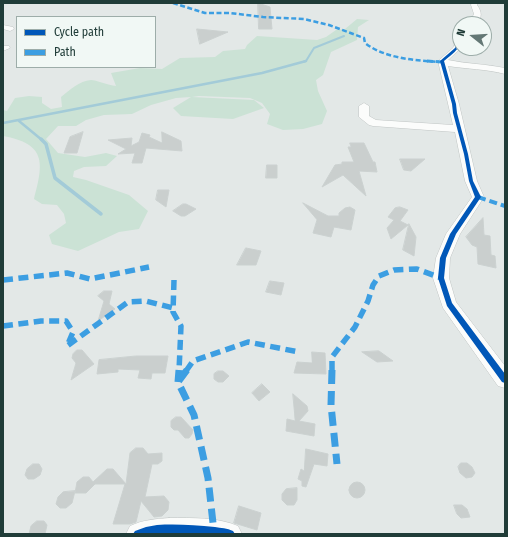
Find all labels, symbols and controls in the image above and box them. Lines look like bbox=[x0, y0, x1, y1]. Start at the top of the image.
legend bbox=[16, 16, 156, 68]
north arrow bbox=[452, 16, 492, 56]
text: Cycle path bbox=[54, 25, 104, 39]
text: N bbox=[454, 28, 468, 38]
text: Path bbox=[54, 45, 76, 59]

